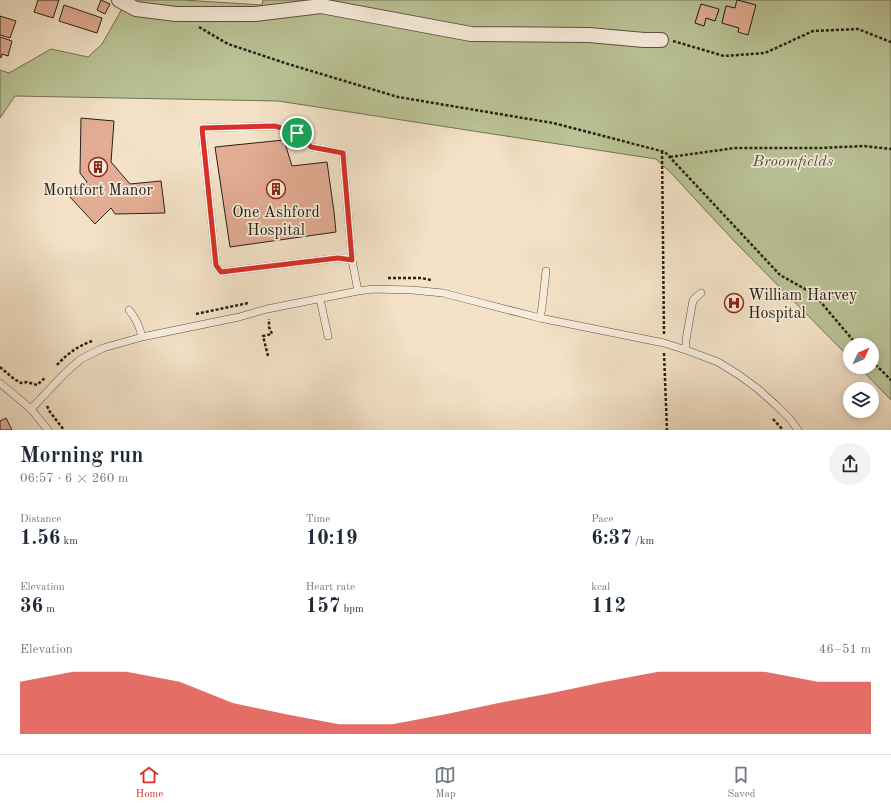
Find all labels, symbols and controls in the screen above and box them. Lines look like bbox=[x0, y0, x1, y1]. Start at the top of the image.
pin bbox=[280, 116, 314, 150]
icon: arrive bbox=[286, 122, 308, 144]
park label: Broomfields bbox=[752, 154, 834, 170]
building icon: Montfort Manor bbox=[87, 156, 109, 178]
building icon: One Ashford Hospital bbox=[265, 178, 287, 200]
place label: Montfort Manor bbox=[43, 183, 153, 199]
place label: One Ashford Hospital bbox=[232, 205, 320, 239]
place label: William Harvey Hospital bbox=[748, 288, 858, 322]
hospital icon: William Harvey Hospital bbox=[723, 292, 745, 314]
north arrow bbox=[843, 338, 879, 374]
map controls bbox=[843, 338, 879, 418]
button: layers bbox=[843, 382, 879, 418]
button: share bbox=[829, 443, 871, 485]
text: Morning run bbox=[20, 445, 143, 467]
text: 06:57 · 6 × 260 m bbox=[20, 472, 128, 485]
text: Distance bbox=[20, 514, 61, 525]
text: Time bbox=[306, 514, 330, 525]
text: Pace bbox=[591, 514, 614, 525]
text: 1.56 bbox=[20, 529, 60, 549]
text: 10:19 bbox=[306, 529, 358, 549]
text: 6:37 bbox=[591, 529, 632, 549]
text: km bbox=[60, 536, 78, 547]
text: /km bbox=[632, 536, 654, 547]
text: Elevation bbox=[20, 582, 65, 593]
text: Heart rate bbox=[306, 582, 355, 593]
text: kcal bbox=[591, 582, 610, 593]
text: 36 bbox=[20, 597, 43, 617]
text: 157 bbox=[306, 597, 340, 617]
text: 112 bbox=[591, 597, 626, 617]
text: m bbox=[43, 604, 55, 615]
text: bpm bbox=[340, 604, 364, 615]
text: Elevation bbox=[20, 643, 73, 656]
text: 46–51 m bbox=[819, 643, 871, 656]
tab: Home bbox=[136, 764, 163, 802]
tab: Map bbox=[434, 764, 456, 802]
tab: Saved bbox=[727, 764, 755, 802]

